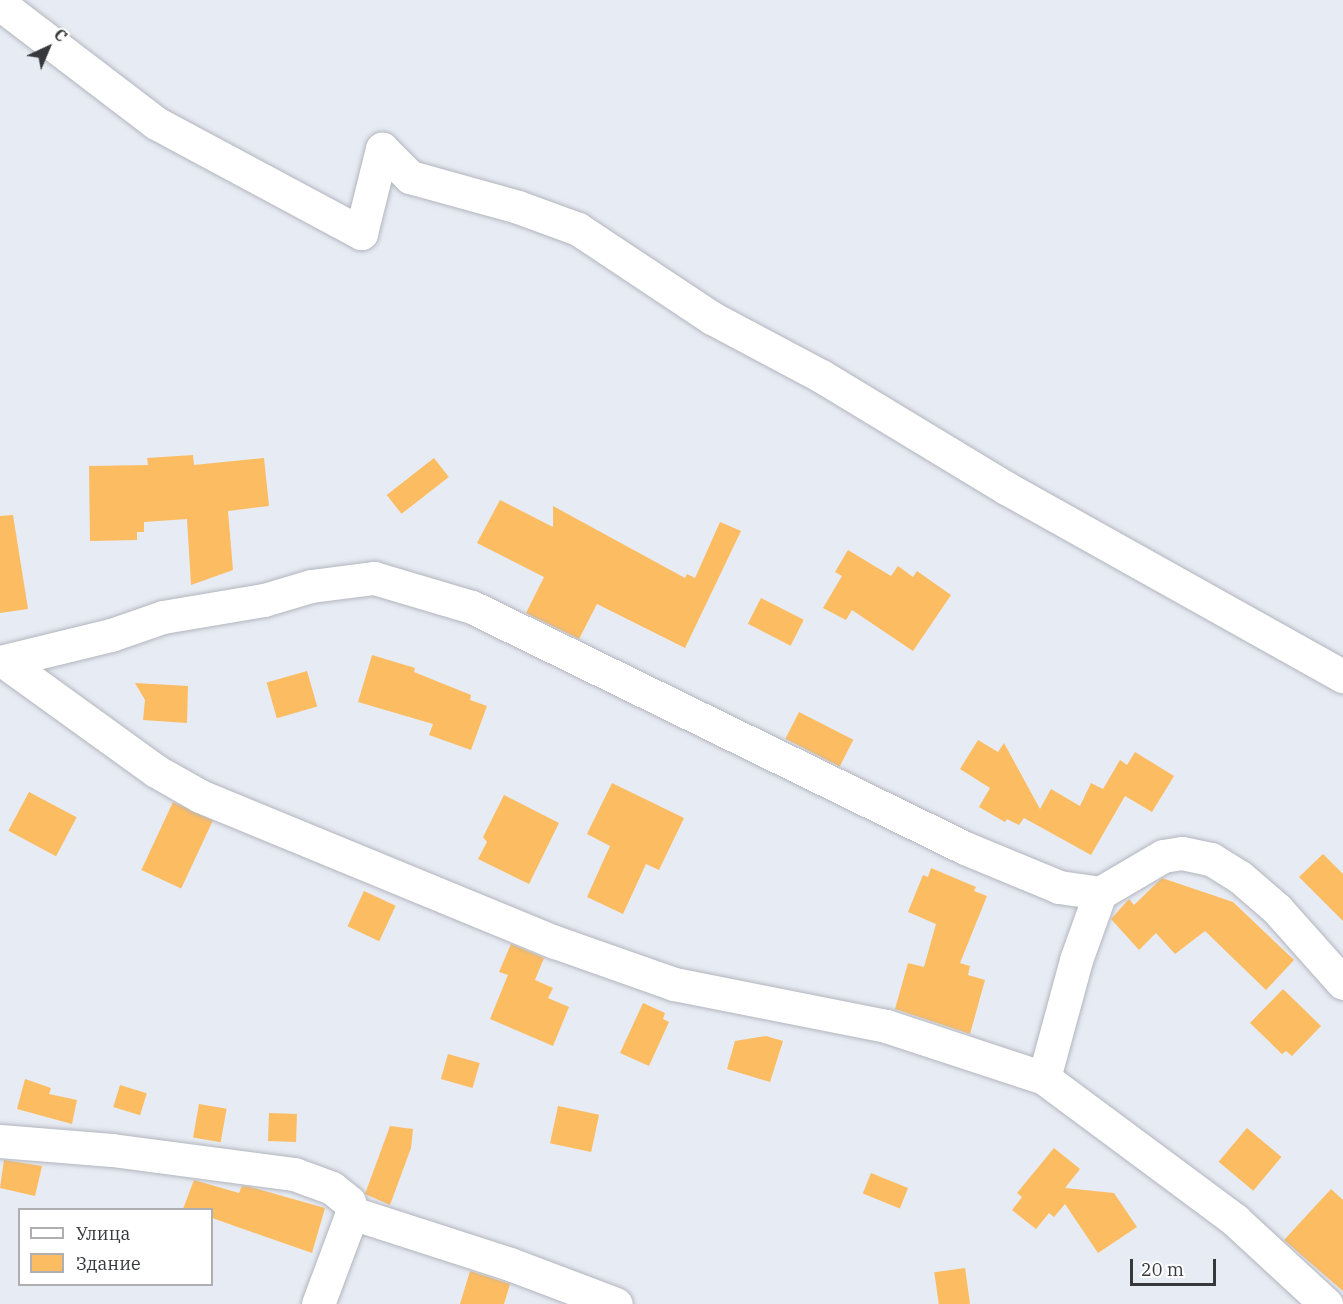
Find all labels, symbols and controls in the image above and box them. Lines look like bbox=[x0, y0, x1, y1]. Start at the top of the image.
north arrow bbox=[18, 18, 78, 78]
text: С bbox=[50, 24, 71, 46]
legend bbox=[18, 1208, 213, 1286]
text: Улица bbox=[76, 1222, 130, 1245]
scale bar bbox=[1133, 1247, 1218, 1285]
text: Здание bbox=[76, 1252, 141, 1275]
text: 20 m bbox=[1141, 1258, 1184, 1281]

